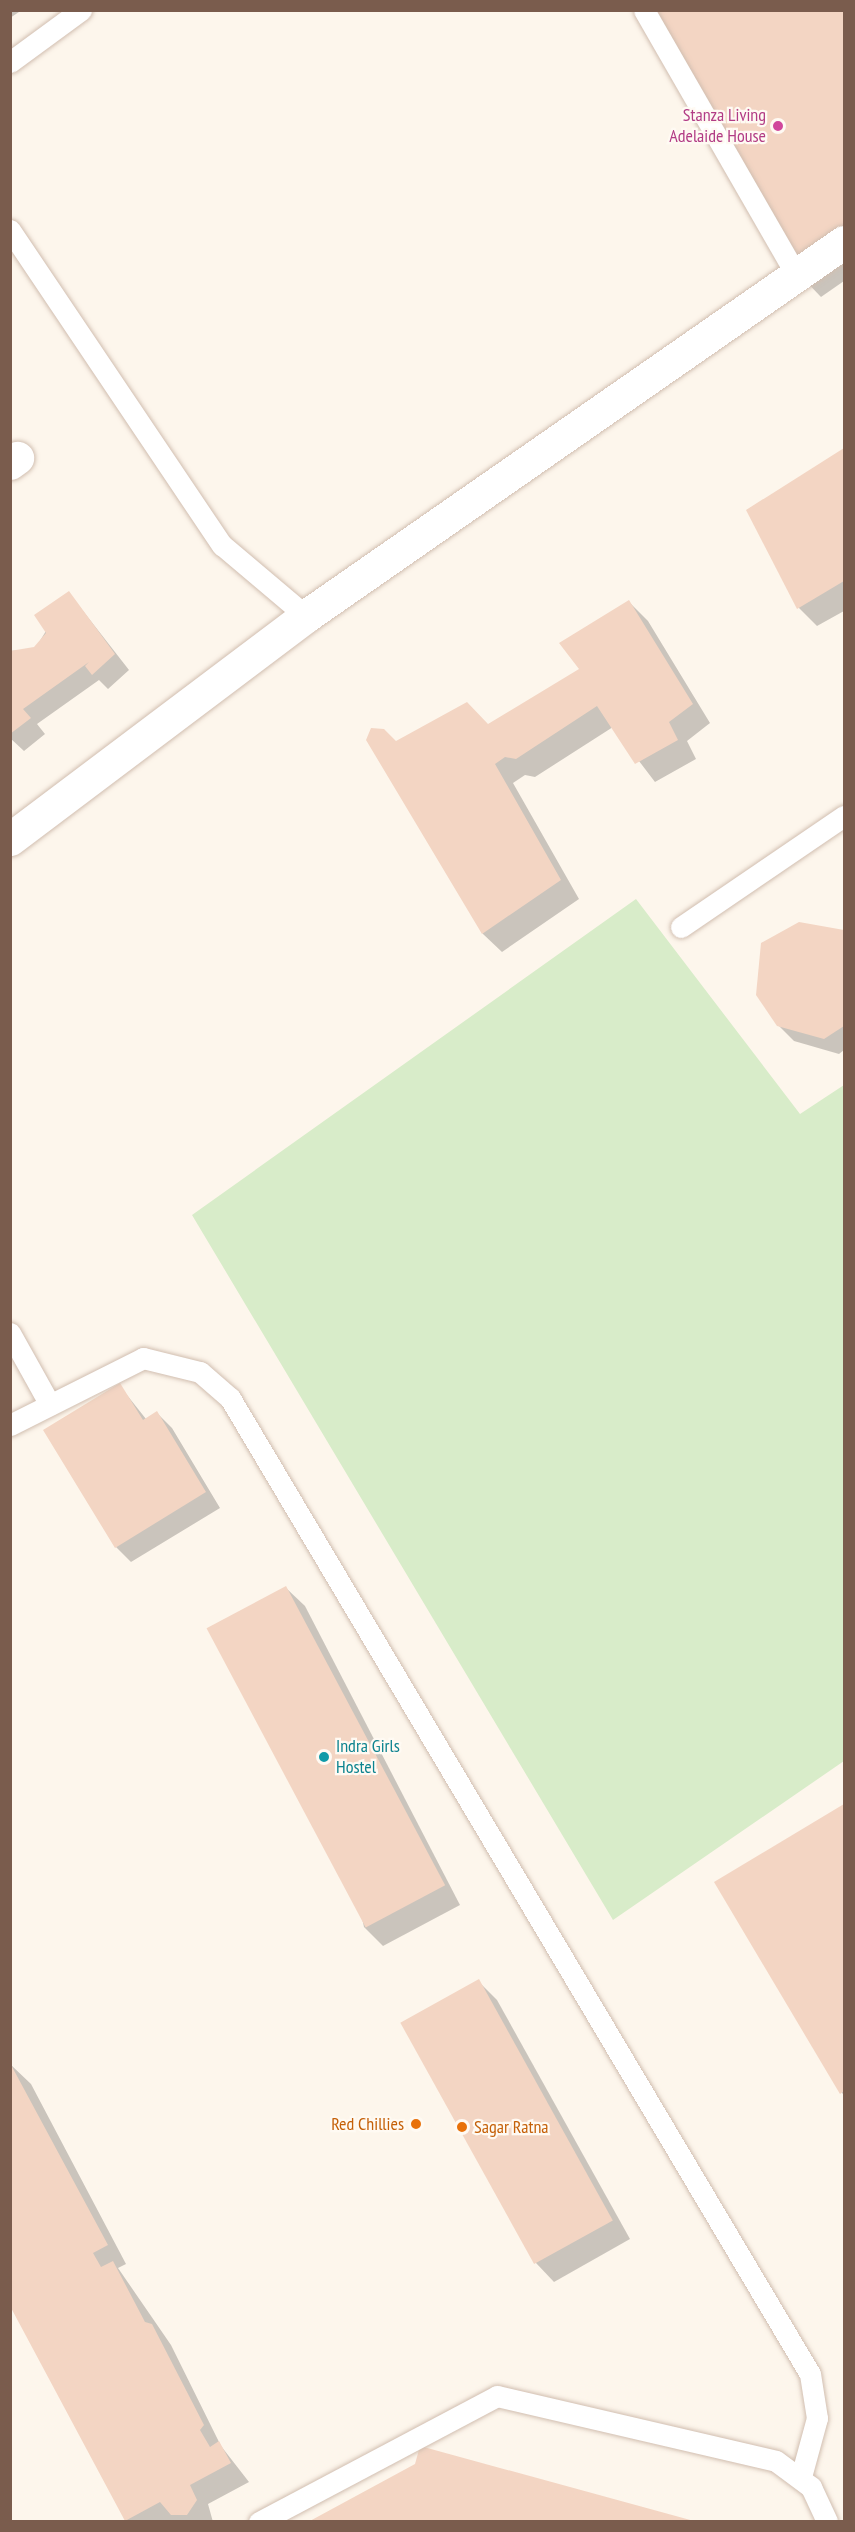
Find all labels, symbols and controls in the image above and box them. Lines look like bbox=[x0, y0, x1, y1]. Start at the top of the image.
place label: Stanza Living Adelaide House bbox=[669, 105, 766, 148]
marker: Stanza Living Adelaide House bbox=[771, 119, 785, 133]
place label: Indra Girls Hostel bbox=[336, 1736, 400, 1778]
marker: Indra Girls Hostel bbox=[317, 1750, 331, 1764]
place label: Red Chillies bbox=[331, 2113, 404, 2135]
place label: Sagar Ratna bbox=[474, 2116, 549, 2138]
marker: Red Chillies bbox=[409, 2117, 423, 2131]
marker: Sagar Ratna bbox=[455, 2120, 469, 2134]

